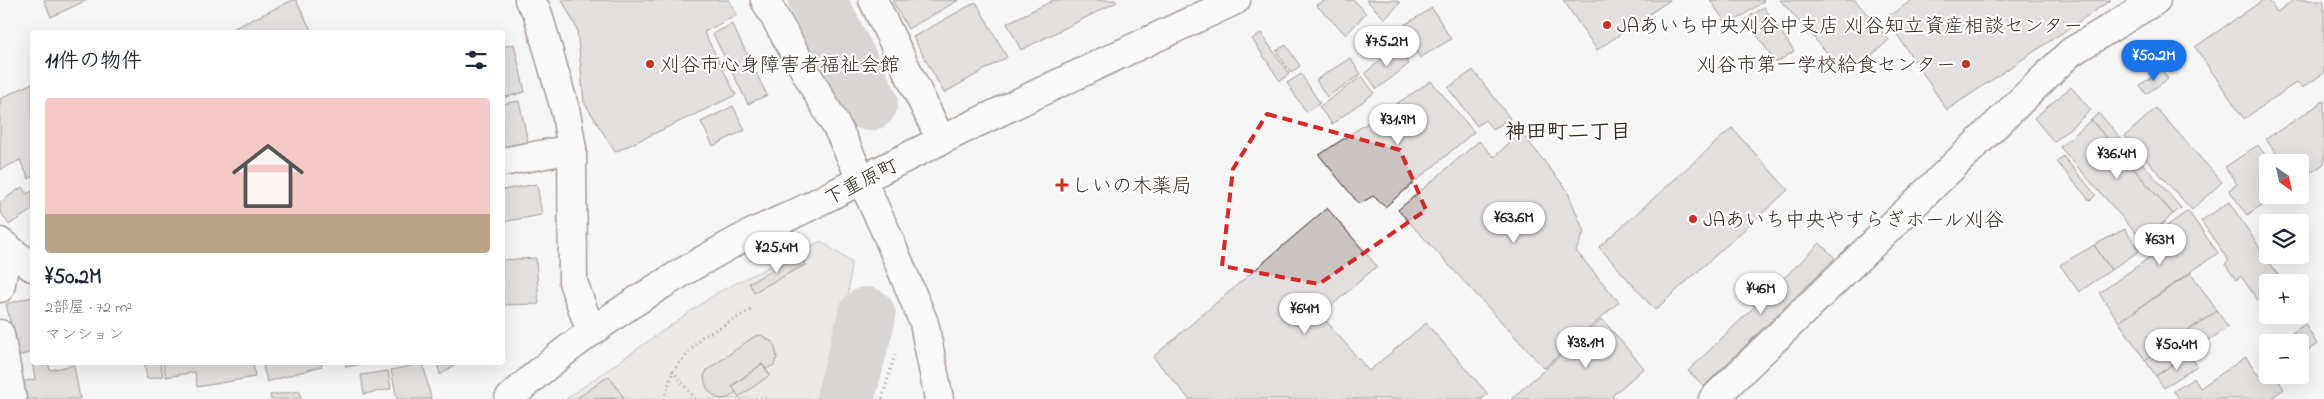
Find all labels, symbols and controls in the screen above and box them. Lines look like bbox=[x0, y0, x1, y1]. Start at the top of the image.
place label: JAあいち中央刈谷中支店 刈谷知立資産相談センター bbox=[1617, 13, 2083, 42]
marker: JAあいち中央刈谷中支店 刈谷知立資産相談センター bbox=[1601, 19, 1613, 31]
pin: ¥75.2M bbox=[1346, 26, 1428, 68]
text: ¥75.2M bbox=[1366, 30, 1408, 54]
pin: ¥50.2M bbox=[2113, 39, 2195, 82]
text: ¥50.2M bbox=[2132, 44, 2176, 68]
icon: filters bbox=[462, 46, 490, 74]
text: 11件の物件 bbox=[45, 47, 142, 77]
place label: 刈谷市心身障害者福祉会館 bbox=[660, 52, 900, 81]
place label: 刈谷市第一学校給食センター bbox=[1697, 52, 1956, 81]
marker: 刈谷市心身障害者福祉会館 bbox=[644, 58, 656, 70]
marker: 刈谷市第一学校給食センター bbox=[1960, 58, 1972, 70]
pin: ¥31.9M bbox=[1357, 104, 1439, 146]
text: ¥31.9M bbox=[1380, 108, 1416, 132]
district label: 神田町二丁目 bbox=[1505, 118, 1631, 148]
icon: home bbox=[223, 131, 313, 221]
pin: ¥36.4M bbox=[2076, 138, 2158, 180]
text: ¥36.4M bbox=[2097, 142, 2137, 166]
street label: 下重原町 bbox=[820, 152, 904, 214]
north arrow bbox=[2259, 154, 2309, 204]
map controls bbox=[2259, 154, 2309, 384]
place label: しいの木薬局 bbox=[1072, 173, 1192, 202]
marker: しいの木薬局 bbox=[1056, 179, 1068, 191]
pin: ¥63.6M bbox=[1473, 202, 1555, 244]
text: ¥63.6M bbox=[1494, 206, 1534, 230]
place label: JAあいち中央やすらぎホール刈谷 bbox=[1703, 207, 2004, 236]
marker: JAあいち中央やすらぎホール刈谷 bbox=[1687, 213, 1699, 225]
button: layers bbox=[2259, 214, 2309, 264]
pin: ¥63M bbox=[2130, 224, 2190, 266]
text: ¥63M bbox=[2145, 228, 2175, 252]
pin: ¥25.4M bbox=[736, 232, 818, 274]
text: ¥25.4M bbox=[756, 236, 798, 260]
text: ¥50.2M bbox=[45, 263, 102, 293]
pin: ¥46M bbox=[1731, 272, 1791, 315]
button: + bbox=[2259, 274, 2309, 324]
text: ¥46M bbox=[1746, 277, 1776, 301]
pin: ¥64M bbox=[1275, 292, 1335, 335]
text: 2部屋 · 72 m² bbox=[45, 296, 132, 320]
text: ¥64M bbox=[1290, 297, 1320, 321]
text: マンション bbox=[45, 323, 124, 347]
pin: ¥38.1M bbox=[1545, 326, 1627, 369]
pin: ¥50.4M bbox=[2136, 328, 2218, 371]
text: ¥38.1M bbox=[1568, 331, 1604, 355]
text: ¥50.4M bbox=[2156, 333, 2198, 357]
button: − bbox=[2259, 334, 2309, 384]

